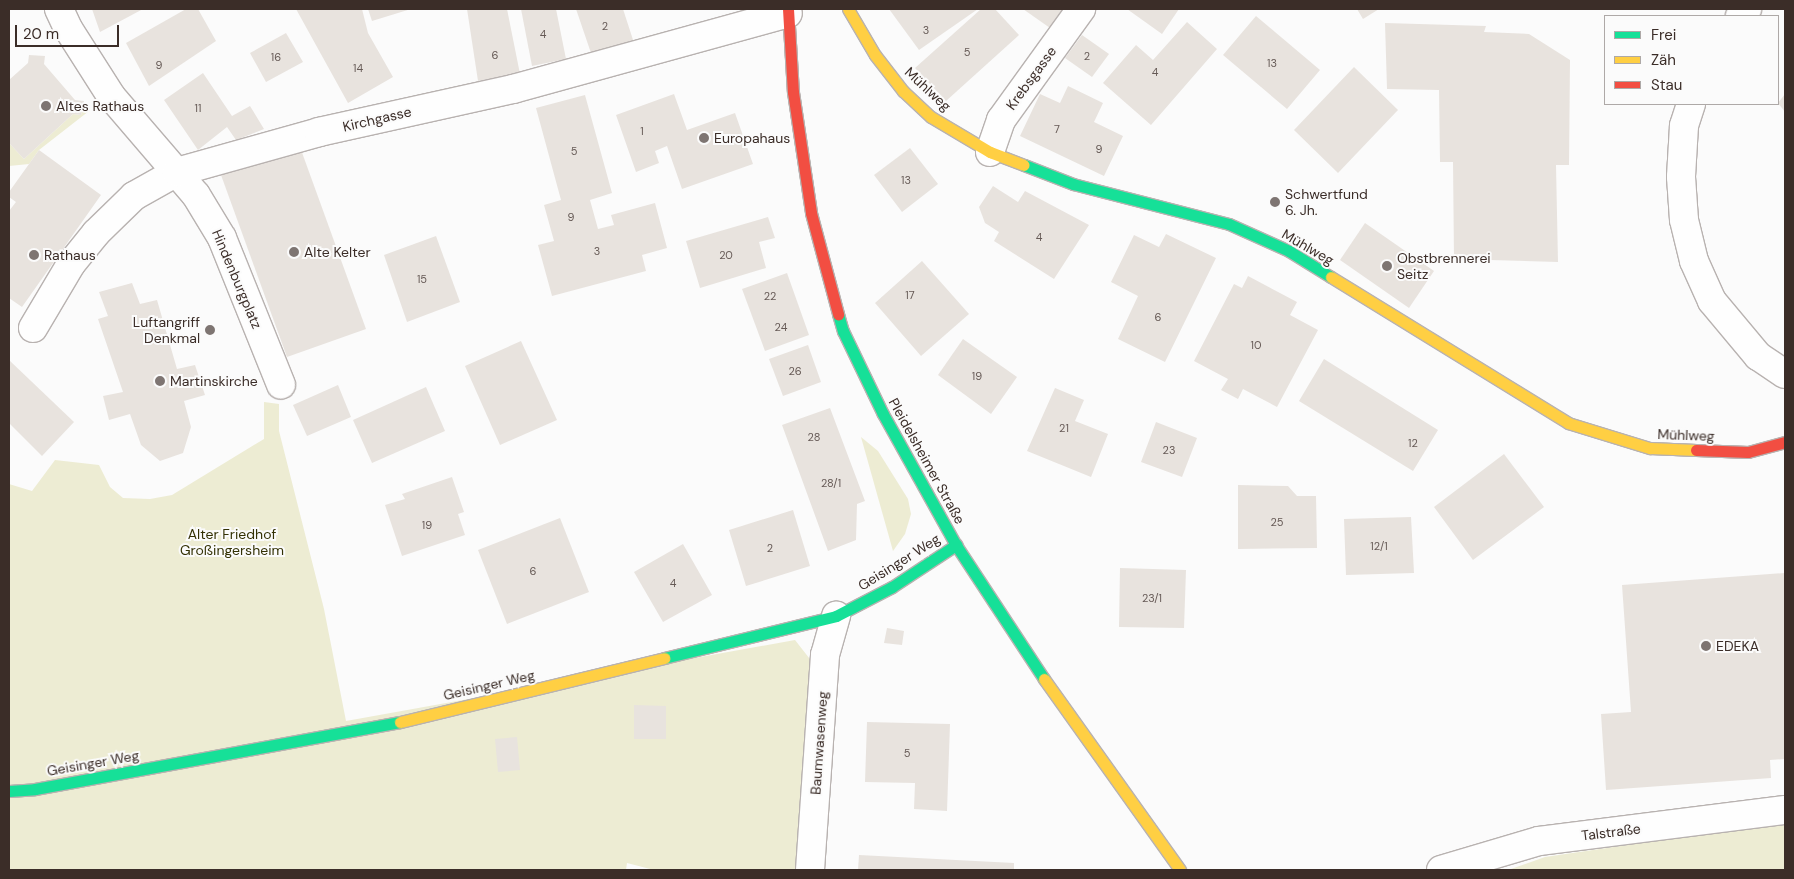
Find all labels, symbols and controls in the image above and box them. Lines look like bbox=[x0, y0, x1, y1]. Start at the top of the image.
scale bar bbox=[18, 15, 121, 47]
legend bbox=[1604, 15, 1779, 105]
house number: 2 bbox=[602, 19, 608, 33]
house number: 3 bbox=[923, 23, 929, 37]
text: 20 m bbox=[23, 24, 59, 44]
text: Frei bbox=[1651, 25, 1676, 45]
house number: 4 bbox=[540, 27, 546, 41]
street label: Krebsgasse bbox=[1002, 43, 1060, 113]
house number: 5 bbox=[964, 45, 970, 59]
house number: 6 bbox=[492, 48, 498, 62]
house number: 2 bbox=[1084, 49, 1090, 63]
house number: 16 bbox=[271, 50, 281, 64]
text: Zäh bbox=[1651, 50, 1676, 70]
house number: 13 bbox=[1267, 56, 1277, 70]
house number: 9 bbox=[156, 58, 162, 72]
house number: 14 bbox=[353, 61, 363, 75]
street label: Mühlweg bbox=[901, 63, 955, 115]
house number: 4 bbox=[1152, 65, 1158, 79]
text: Stau bbox=[1651, 75, 1682, 95]
place label: Altes Rathaus bbox=[56, 98, 144, 114]
marker: Altes Rathaus bbox=[40, 100, 52, 112]
house number: 11 bbox=[195, 101, 201, 115]
street label: Kirchgasse bbox=[341, 103, 413, 135]
house number: 7 bbox=[1054, 122, 1060, 136]
house number: 1 bbox=[640, 124, 644, 138]
place label: Europahaus bbox=[714, 130, 790, 146]
marker: Europahaus bbox=[698, 132, 710, 144]
house number: 9 bbox=[1096, 142, 1102, 156]
house number: 5 bbox=[571, 144, 577, 158]
house number: 13 bbox=[901, 173, 911, 187]
place label: Schwertfund 6. Jh. bbox=[1285, 186, 1368, 218]
marker: Schwertfund 6. Jh. bbox=[1269, 196, 1281, 208]
house number: 9 bbox=[568, 210, 574, 224]
street label: Mühlweg bbox=[1279, 225, 1337, 269]
street label: Hindenburgplatz bbox=[208, 227, 266, 331]
house number: 4 bbox=[1036, 230, 1042, 244]
place label: Alte Kelter bbox=[304, 244, 371, 260]
house number: 3 bbox=[594, 244, 600, 258]
marker: Alte Kelter bbox=[288, 246, 300, 258]
place label: Rathaus bbox=[44, 247, 96, 263]
house number: 20 bbox=[719, 248, 733, 262]
marker: Rathaus bbox=[28, 249, 40, 261]
place label: Obstbrennerei Seitz bbox=[1397, 250, 1491, 282]
marker: Obstbrennerei Seitz bbox=[1381, 260, 1393, 272]
house number: 15 bbox=[417, 272, 427, 286]
house number: 17 bbox=[905, 288, 915, 302]
house number: 22 bbox=[764, 289, 776, 303]
house number: 6 bbox=[1155, 310, 1161, 324]
place label: Luftangriff Denkmal bbox=[133, 314, 200, 347]
house number: 24 bbox=[775, 320, 787, 334]
marker: Luftangriff Denkmal bbox=[204, 324, 216, 336]
house number: 10 bbox=[1251, 338, 1261, 352]
house number: 26 bbox=[788, 364, 802, 378]
house number: 19 bbox=[972, 369, 982, 383]
place label: Martinskirche bbox=[170, 373, 258, 389]
marker: Martinskirche bbox=[154, 375, 166, 387]
street label: Pleidelsheimer Straße bbox=[885, 395, 969, 527]
house number: 21 bbox=[1059, 421, 1069, 435]
street label: Mühlweg bbox=[1657, 426, 1715, 444]
house number: 28 bbox=[808, 430, 820, 444]
house number: 12 bbox=[1408, 436, 1418, 450]
house number: 23 bbox=[1163, 443, 1175, 457]
house number: 28/1 bbox=[821, 476, 841, 490]
house number: 25 bbox=[1270, 515, 1284, 529]
house number: 19 bbox=[422, 518, 432, 532]
park label: Alter Friedhof Großingersheim bbox=[180, 526, 284, 558]
street label: Geisinger Weg bbox=[855, 530, 943, 594]
house number: 12/1 bbox=[1370, 539, 1388, 553]
house number: 2 bbox=[767, 541, 773, 555]
house number: 6 bbox=[530, 564, 536, 578]
house number: 4 bbox=[670, 576, 676, 590]
house number: 23/1 bbox=[1142, 591, 1162, 605]
place label: EDEKA bbox=[1716, 638, 1759, 654]
marker: EDEKA bbox=[1700, 640, 1712, 652]
street label: Geisinger Weg bbox=[442, 666, 536, 704]
street label: Baumwasenweg bbox=[807, 691, 831, 795]
house number: 5 bbox=[904, 746, 910, 760]
street label: Geisinger Weg bbox=[46, 747, 140, 779]
street label: Talstraße bbox=[1580, 820, 1642, 844]

